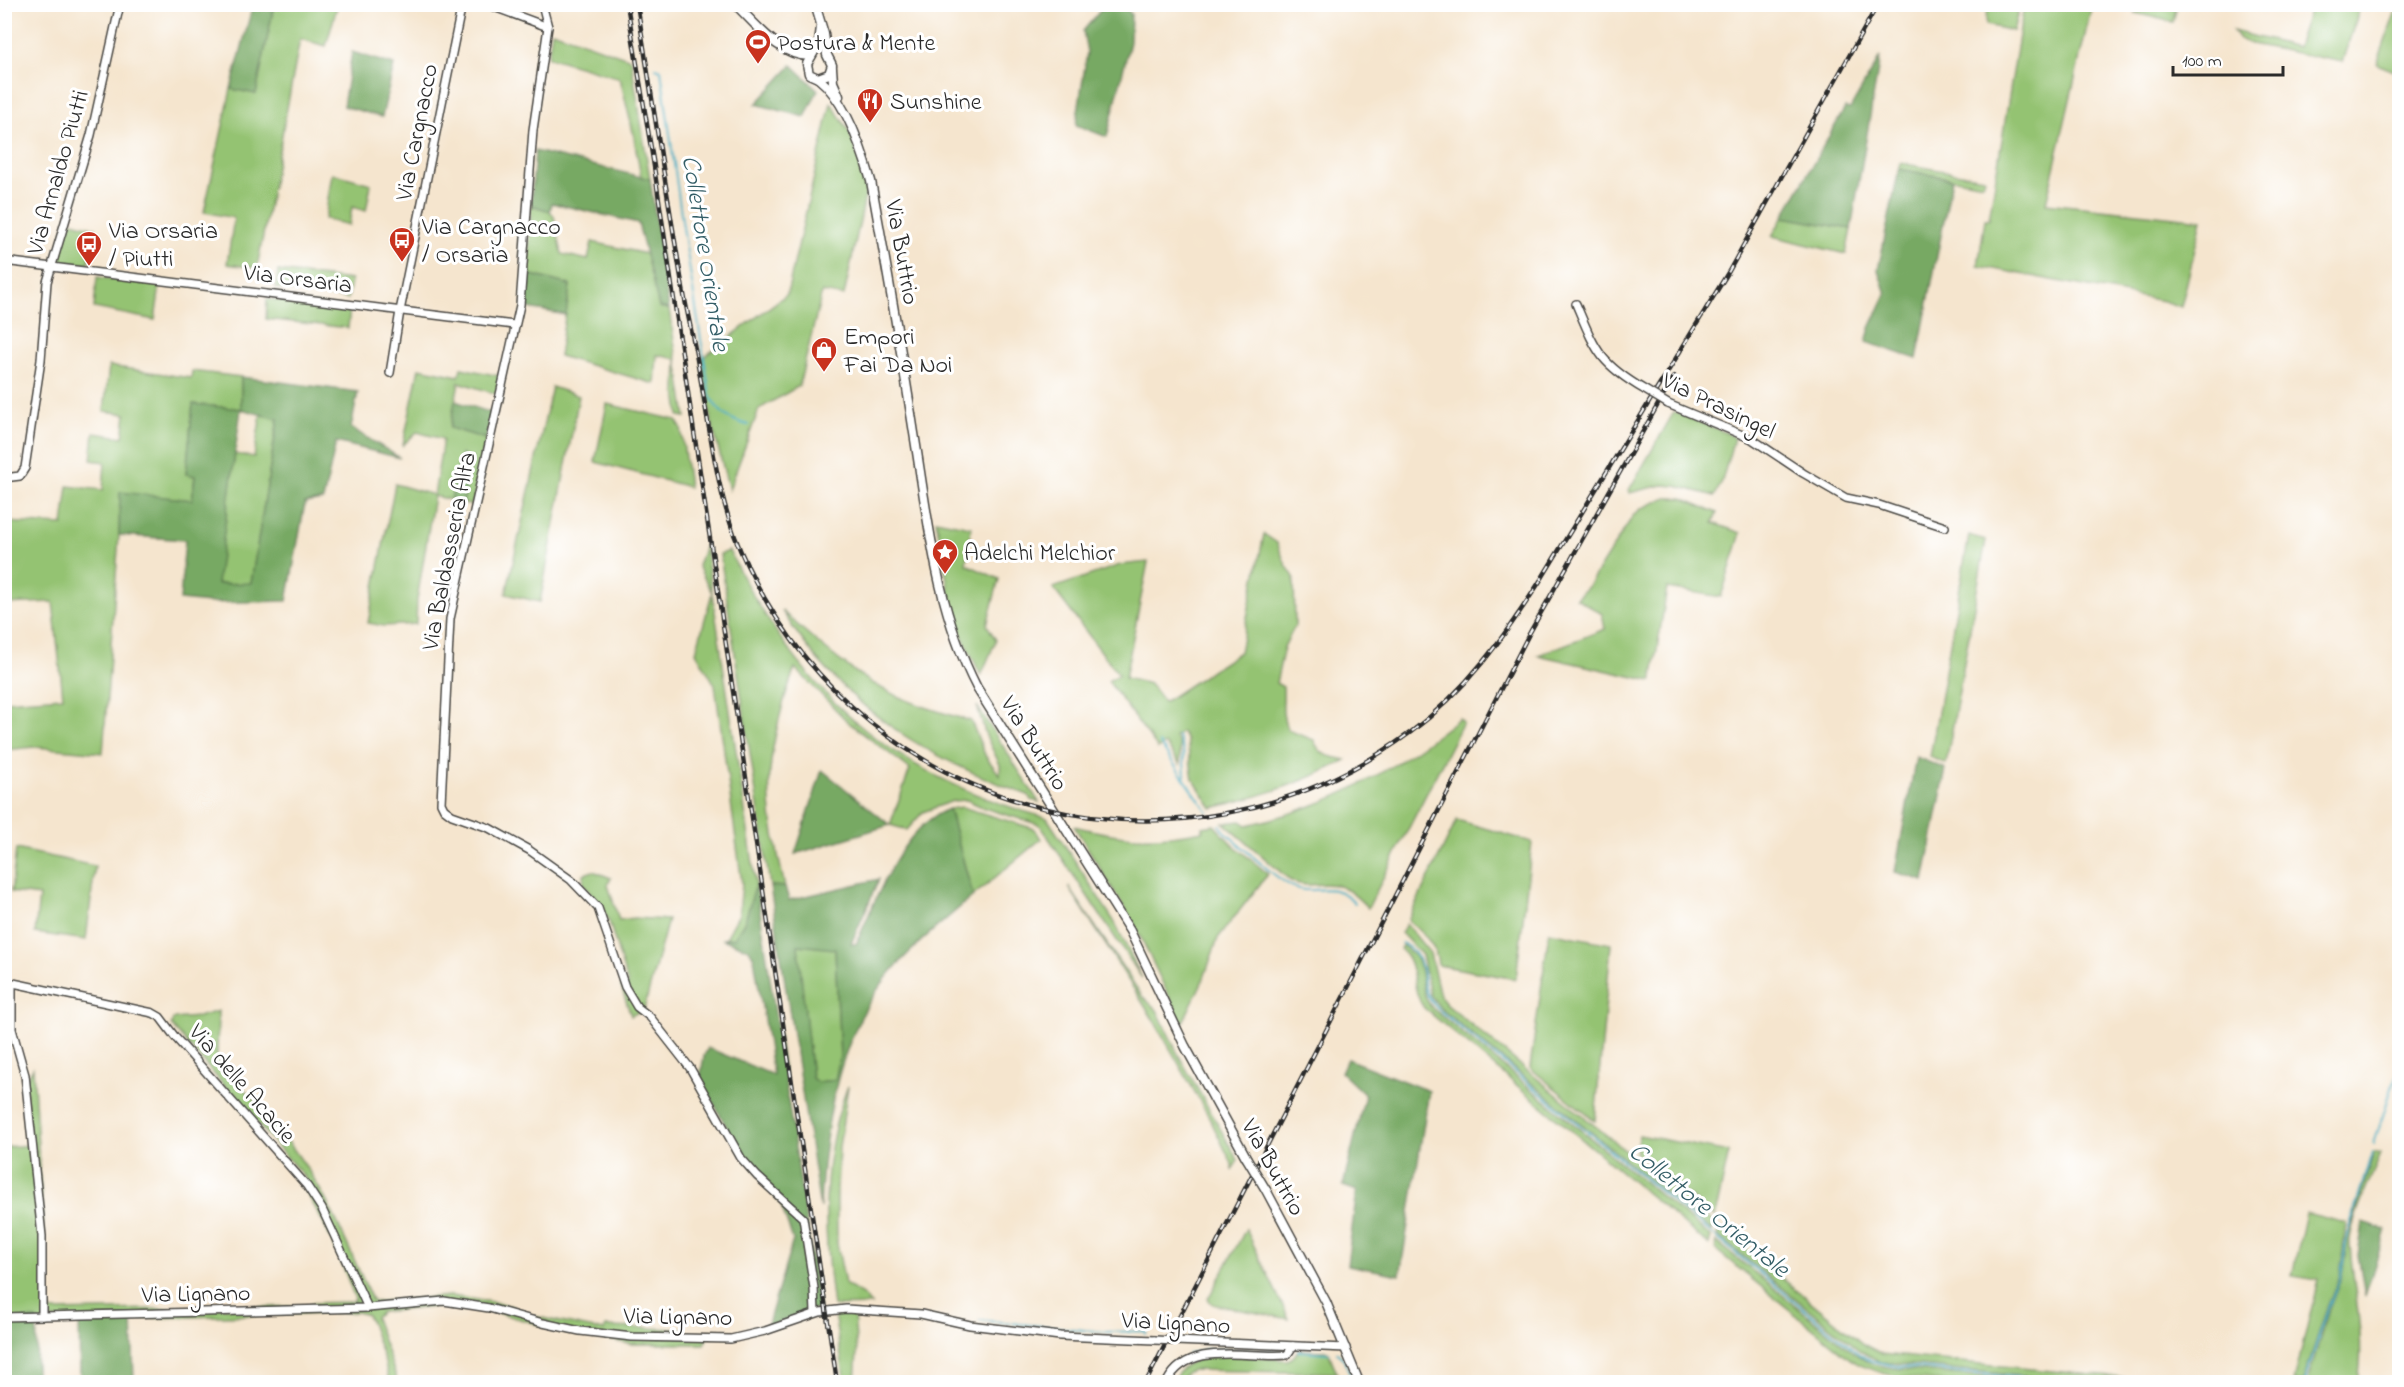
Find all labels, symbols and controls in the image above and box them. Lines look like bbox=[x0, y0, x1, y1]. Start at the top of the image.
sports icon: Postura & Mente bbox=[743, 27, 773, 65]
place label: Postura & Mente bbox=[777, 27, 935, 62]
scale bar bbox=[2173, 39, 2282, 77]
text: 100 m bbox=[2182, 49, 2222, 75]
street label: Via Cargnacco bbox=[388, 61, 449, 205]
street label: Via Arnaldo Piutti bbox=[19, 86, 100, 260]
restaurant icon: Sunshine bbox=[855, 86, 885, 124]
place label: Sunshine bbox=[890, 86, 982, 121]
water label: Collettore Orientale bbox=[670, 153, 738, 355]
street label: Via Buttrio bbox=[874, 196, 927, 308]
place label: Via Cargnacco / Orsaria bbox=[421, 211, 561, 274]
place label: Via Orsaria / Piutti bbox=[108, 215, 218, 278]
bus stop icon: Via Cargnacco / Orsaria bbox=[387, 225, 417, 263]
bus stop icon: Via Orsaria / Piutti bbox=[74, 229, 104, 267]
street label: Via Orsaria bbox=[241, 256, 354, 304]
place label: Empori Fai Da Noi bbox=[843, 321, 952, 384]
shop icon: Empori Fai Da Noi bbox=[809, 335, 839, 373]
street label: Via Prasingel bbox=[1654, 364, 1781, 450]
street label: Via Baldasseria Alta bbox=[414, 449, 487, 655]
place icon: Adelchi Melchior bbox=[930, 537, 960, 575]
place label: Adelchi Melchior bbox=[964, 537, 1116, 572]
street label: Via Buttrio bbox=[989, 689, 1076, 799]
street label: Via delle Acacie bbox=[178, 1016, 303, 1153]
street label: Via Buttrio bbox=[1230, 1113, 1313, 1223]
water label: Collettore Orientale bbox=[1619, 1134, 1798, 1289]
street label: Via Lignano bbox=[140, 1277, 251, 1314]
street label: Via Lignano bbox=[622, 1300, 733, 1337]
street label: Via Lignano bbox=[1120, 1304, 1231, 1345]

